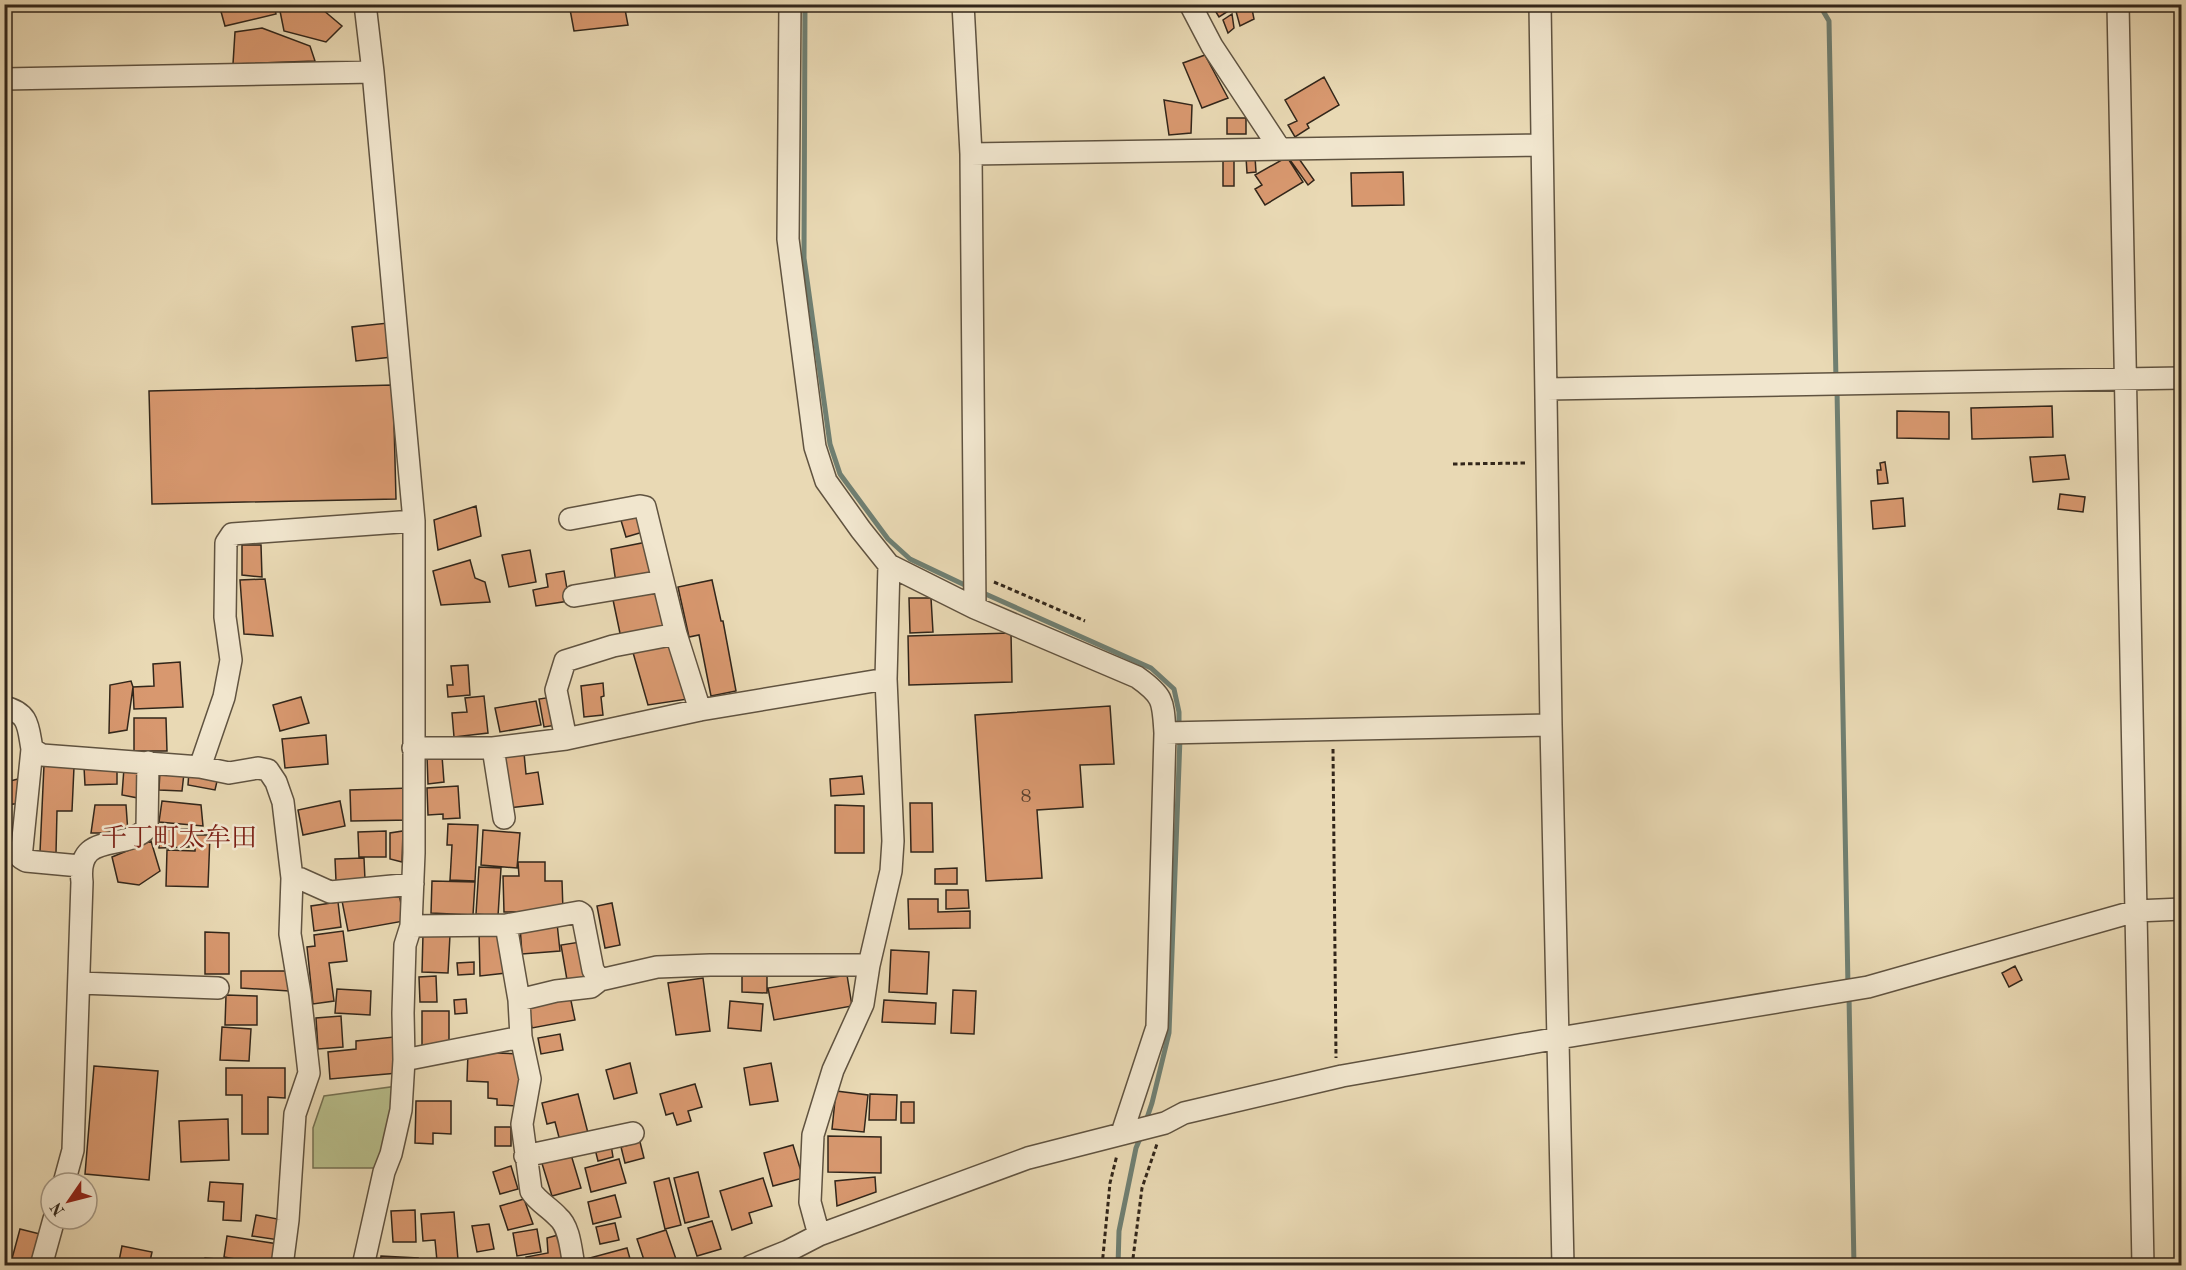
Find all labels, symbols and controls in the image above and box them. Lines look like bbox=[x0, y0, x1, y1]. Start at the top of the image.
house number: 8 bbox=[1020, 787, 1032, 807]
district label: 千丁町太牟田 bbox=[101, 824, 257, 852]
north arrow bbox=[39, 1171, 99, 1231]
text: N bbox=[48, 1198, 68, 1218]

